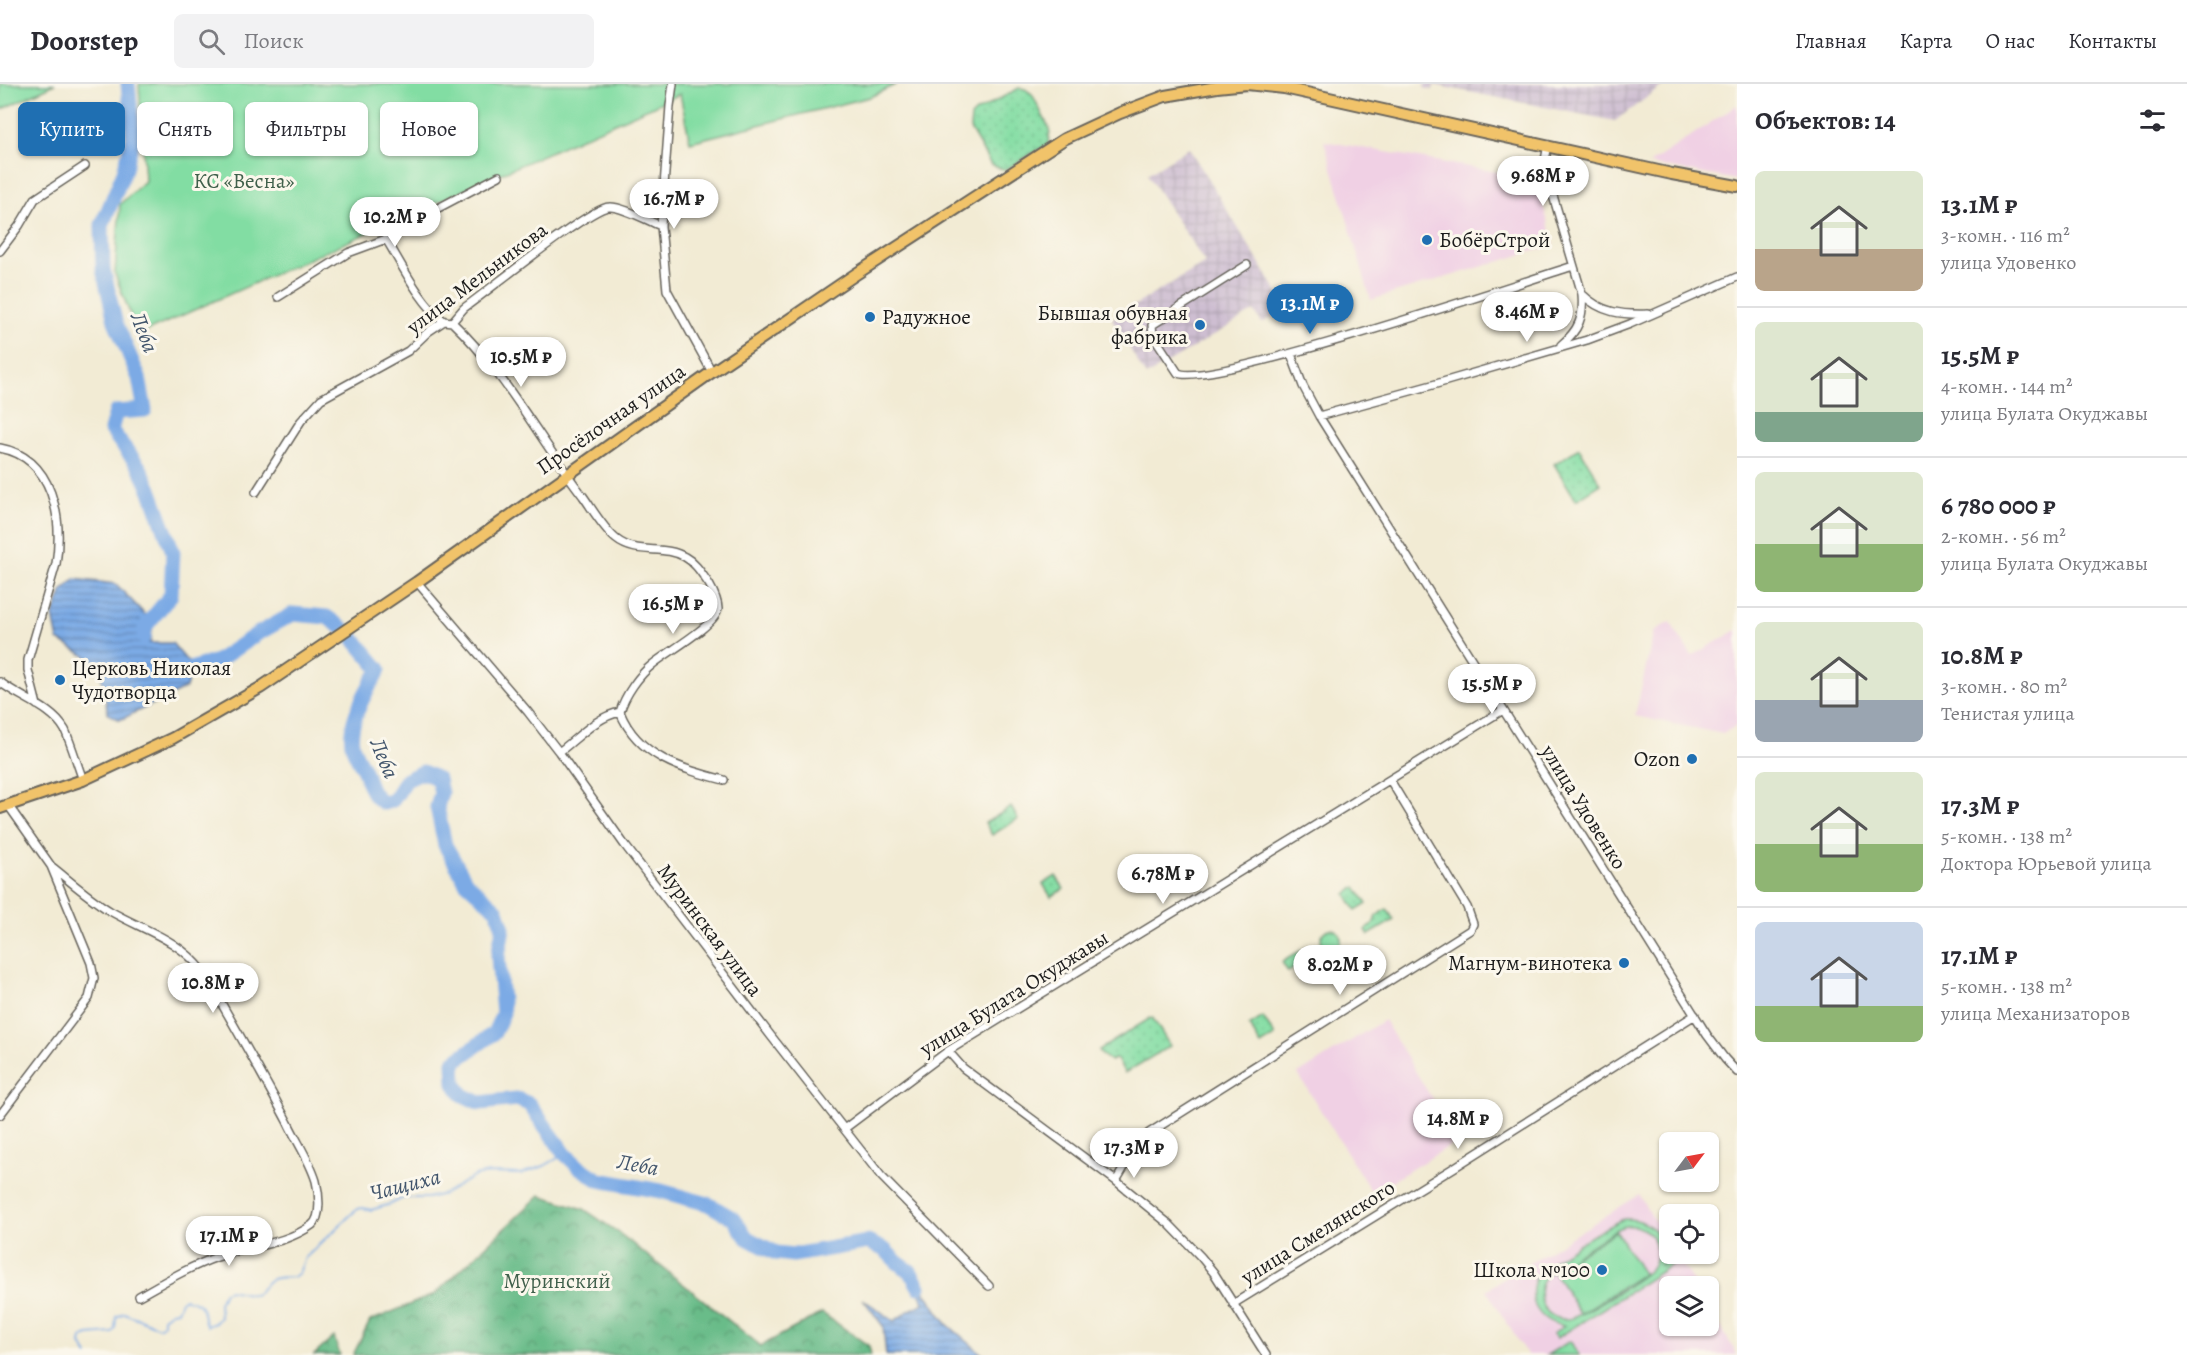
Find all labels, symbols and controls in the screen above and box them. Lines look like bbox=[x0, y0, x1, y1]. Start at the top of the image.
search box bbox=[174, 14, 594, 68]
text: Doorstep bbox=[30, 22, 138, 60]
icon: search bbox=[195, 25, 228, 58]
text: Поиск bbox=[243, 26, 304, 56]
text: Главная bbox=[1795, 27, 1867, 55]
text: Карта bbox=[1900, 27, 1952, 55]
text: О нас bbox=[1985, 27, 2035, 55]
text: Контакты bbox=[2068, 27, 2157, 55]
chip: Купить bbox=[18, 102, 125, 156]
chip: Снять bbox=[137, 102, 233, 156]
chip: Фильтры bbox=[245, 102, 368, 156]
chip: Новое bbox=[380, 102, 478, 156]
text: Объектов: 14 bbox=[1755, 103, 1896, 138]
icon: filters bbox=[2136, 104, 2169, 137]
pin: 9.68M ₽ bbox=[1488, 156, 1598, 207]
text: 9.68M ₽ bbox=[1511, 162, 1575, 189]
park label: КС «Весна» bbox=[193, 167, 295, 195]
pin: 16.7M ₽ bbox=[619, 179, 729, 230]
text: 16.7M ₽ bbox=[644, 185, 705, 212]
text: 13.1M ₽ bbox=[1941, 187, 2018, 222]
icon: home bbox=[1803, 195, 1875, 267]
pin: 10.2M ₽ bbox=[340, 197, 450, 248]
text: 10.2M ₽ bbox=[364, 203, 426, 230]
street label: улица Мельникова bbox=[400, 216, 553, 341]
text: 3-комн. · 116 m² bbox=[1941, 222, 2070, 249]
place label: БобёрСтрой bbox=[1439, 226, 1550, 254]
marker: БобёрСтрой bbox=[1420, 233, 1434, 247]
text: улица Удовенко bbox=[1941, 249, 2076, 276]
pin: 13.1M ₽ bbox=[1255, 284, 1365, 335]
text: 13.1M ₽ bbox=[1281, 290, 1339, 317]
pin: 8.46M ₽ bbox=[1472, 292, 1582, 343]
text: 8.46M ₽ bbox=[1495, 298, 1559, 325]
place label: Бывшая обувная фабрика bbox=[1037, 299, 1188, 351]
place label: Радужное bbox=[882, 303, 971, 331]
water label: Леба bbox=[122, 307, 166, 357]
marker: Радужное bbox=[863, 310, 877, 324]
marker: Бывшая обувная фабрика bbox=[1193, 318, 1207, 332]
pin: 10.5M ₽ bbox=[466, 337, 576, 388]
text: 15.5M ₽ bbox=[1941, 338, 2019, 373]
text: 10.5M ₽ bbox=[490, 343, 552, 370]
icon: home bbox=[1803, 346, 1875, 418]
street label: Просёлочная улица bbox=[531, 357, 691, 481]
text: 4-комн. · 144 m² bbox=[1941, 373, 2073, 400]
text: улица Булата Окуджавы bbox=[1941, 400, 2148, 427]
text: 6 780 000 ₽ bbox=[1941, 488, 2056, 523]
icon: home bbox=[1803, 496, 1875, 568]
text: 2-комн. · 56 m² bbox=[1941, 523, 2066, 550]
text: улица Булата Окуджавы bbox=[1941, 550, 2148, 577]
pin: 16.5M ₽ bbox=[618, 584, 728, 635]
text: 16.5M ₽ bbox=[643, 590, 704, 617]
text: 10.8M ₽ bbox=[1941, 638, 2023, 673]
icon: home bbox=[1803, 646, 1875, 718]
place label: Церковь Николая Чудотворца bbox=[72, 654, 231, 706]
pin: 15.5M ₽ bbox=[1437, 664, 1547, 715]
text: 15.5M ₽ bbox=[1462, 670, 1522, 697]
marker: Церковь Николая Чудотворца bbox=[53, 673, 67, 687]
text: 3-комн. · 80 m² bbox=[1941, 673, 2067, 700]
text: Тенистая улица bbox=[1941, 700, 2075, 727]
water label: Леба bbox=[362, 732, 406, 783]
street label: улица Удовенко bbox=[1534, 739, 1634, 875]
place label: Ozon bbox=[1634, 745, 1680, 773]
marker: Ozon bbox=[1685, 752, 1699, 766]
text: 17.3M ₽ bbox=[1941, 788, 2019, 823]
icon: home bbox=[1803, 796, 1875, 868]
text: 5-комн. · 138 m² bbox=[1941, 823, 2072, 850]
text: Доктора Юрьевой улица bbox=[1941, 850, 2152, 877]
pin: 6.78M ₽ bbox=[1108, 854, 1218, 905]
street label: Муринская улица bbox=[651, 858, 769, 1002]
text: 6.78M ₽ bbox=[1131, 860, 1195, 887]
street label: улица Булата Окуджавы bbox=[914, 924, 1114, 1063]
text: 17.1M ₽ bbox=[1941, 938, 2017, 973]
pin: 8.02M ₽ bbox=[1285, 945, 1395, 996]
icon: home bbox=[1803, 946, 1875, 1018]
place label: Магнум-винотека bbox=[1448, 949, 1612, 977]
text: 8.02M ₽ bbox=[1307, 951, 1373, 978]
marker: Магнум-винотека bbox=[1617, 956, 1631, 970]
pin: 10.8M ₽ bbox=[158, 963, 268, 1014]
text: 10.8M ₽ bbox=[182, 969, 244, 996]
text: 5-комн. · 138 m² bbox=[1941, 973, 2072, 1000]
text: улица Механизаторов bbox=[1941, 1000, 2130, 1027]
pin: 14.8M ₽ bbox=[1403, 1099, 1513, 1150]
text: 14.8M ₽ bbox=[1427, 1105, 1489, 1132]
pin: 17.3M ₽ bbox=[1079, 1128, 1189, 1179]
north arrow bbox=[1659, 1132, 1719, 1192]
map controls bbox=[1659, 1132, 1719, 1336]
text: 17.3M ₽ bbox=[1104, 1134, 1164, 1161]
water label: Леба bbox=[614, 1146, 661, 1183]
water label: Чащиха bbox=[367, 1162, 444, 1208]
street label: улица Смелянского bbox=[1235, 1173, 1400, 1291]
button: locate bbox=[1659, 1204, 1719, 1264]
pin: 17.1M ₽ bbox=[174, 1216, 284, 1267]
text: 17.1M ₽ bbox=[200, 1222, 258, 1249]
place label: Школа №100 bbox=[1473, 1256, 1590, 1284]
marker: Школа №100 bbox=[1595, 1263, 1609, 1277]
park label: Муринский bbox=[503, 1267, 611, 1295]
button: layers bbox=[1659, 1276, 1719, 1336]

